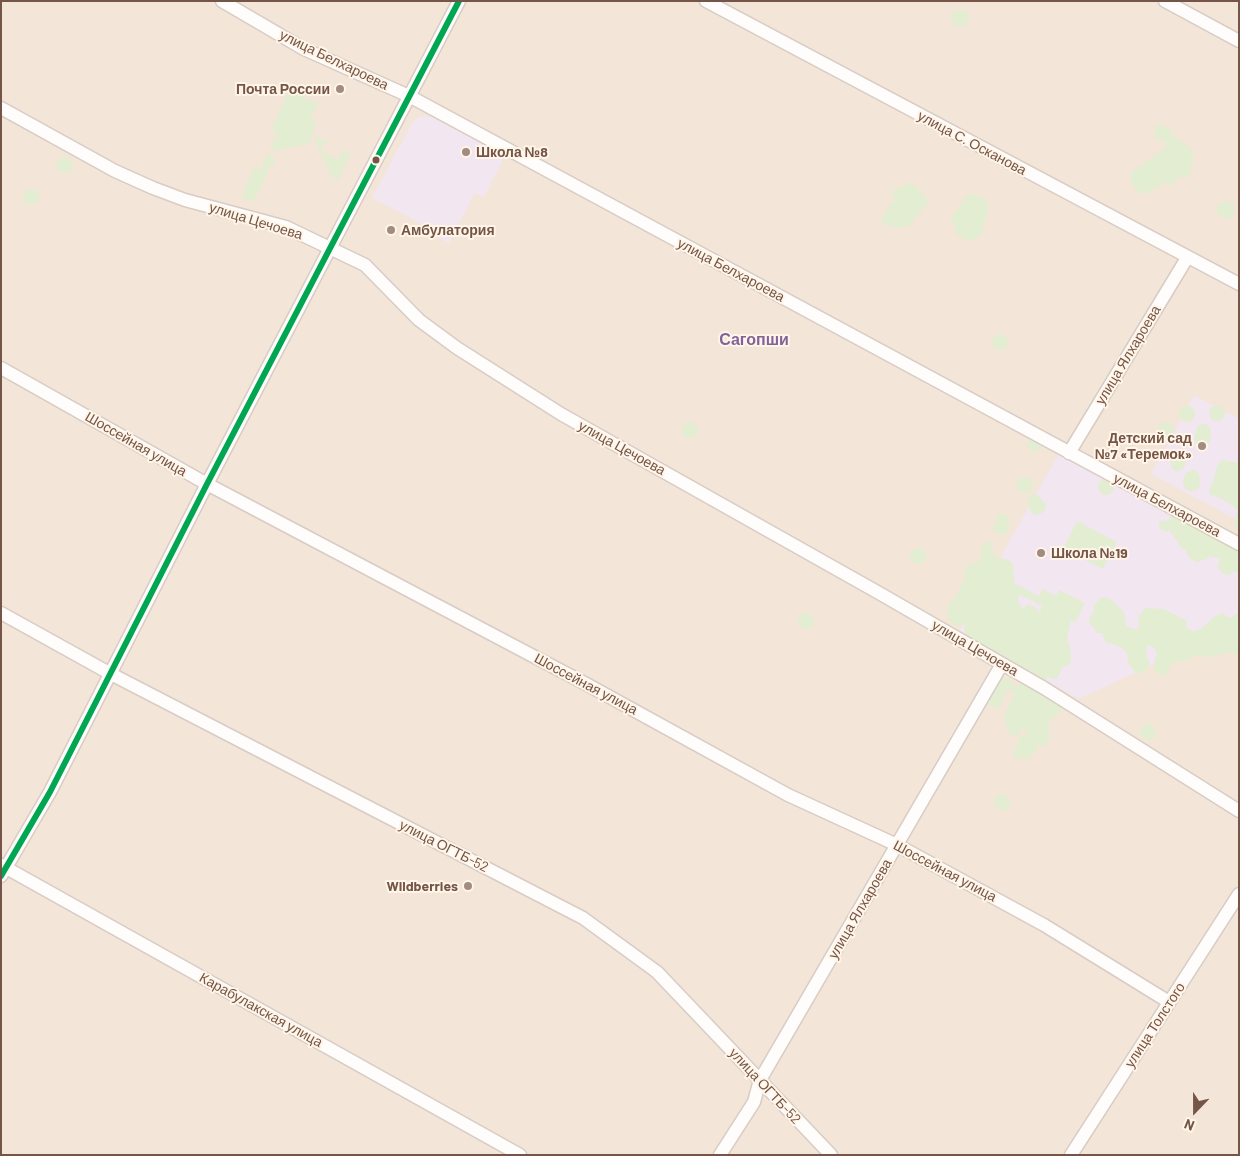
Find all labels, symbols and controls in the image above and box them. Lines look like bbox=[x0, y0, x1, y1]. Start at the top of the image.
street label: улица Белхароева bbox=[277, 26, 391, 94]
place label: Почта России bbox=[236, 81, 330, 97]
marker: Почта России bbox=[334, 83, 346, 95]
street label: улица С. Осканова bbox=[915, 107, 1029, 179]
place label: Школа №8 bbox=[476, 144, 548, 160]
marker: Школа №8 bbox=[460, 146, 472, 158]
unlabelled marker bbox=[371, 155, 381, 165]
street label: улица Цечоева bbox=[207, 199, 305, 243]
place label: Амбулатория bbox=[401, 222, 495, 238]
marker: Амбулатория bbox=[385, 224, 397, 236]
street label: улица Белхароева bbox=[675, 235, 787, 305]
street label: улица Ялхароева bbox=[1092, 302, 1164, 408]
district label: Сагопши bbox=[719, 330, 789, 350]
street label: Шоссейная улица bbox=[82, 408, 190, 480]
street label: улица Цечоева bbox=[576, 417, 668, 479]
place label: Детский сад №7 «Теремок» bbox=[1095, 430, 1192, 462]
marker: Детский сад №7 «Теремок» bbox=[1196, 440, 1208, 452]
street label: улица Белхароева bbox=[1111, 470, 1223, 540]
place label: Школа №19 bbox=[1051, 545, 1128, 561]
marker: Школа №19 bbox=[1035, 547, 1047, 559]
street label: улица Цечоева bbox=[929, 617, 1021, 679]
street label: Шоссейная улица bbox=[531, 650, 641, 718]
street label: улица ОГТБ-52 bbox=[397, 816, 491, 876]
street label: Шоссейная улица bbox=[890, 837, 1000, 905]
street label: улица Ялхароева bbox=[825, 856, 895, 962]
place label: Wildberries bbox=[386, 878, 458, 894]
marker: Wildberries bbox=[462, 880, 474, 892]
street label: Карабулакская улица bbox=[196, 969, 326, 1051]
street label: улица Толстого bbox=[1121, 979, 1189, 1071]
street label: улица ОГТБ-52 bbox=[726, 1045, 804, 1127]
north arrow bbox=[1170, 1086, 1220, 1136]
text: N bbox=[1182, 1116, 1197, 1135]

